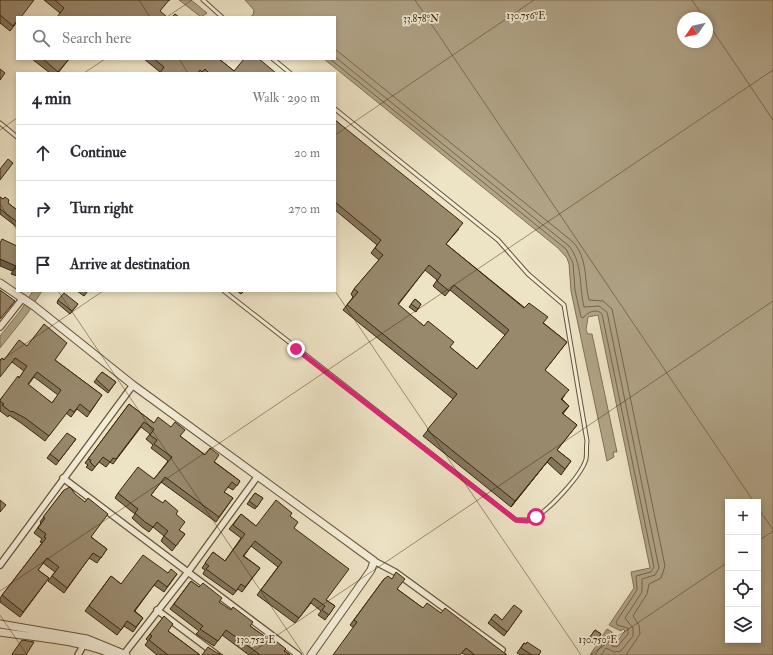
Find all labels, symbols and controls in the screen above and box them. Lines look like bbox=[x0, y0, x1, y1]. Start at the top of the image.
text: 130.756°E bbox=[507, 10, 545, 22]
north arrow bbox=[677, 12, 713, 48]
text: 33.878°N bbox=[403, 13, 439, 25]
search box bbox=[16, 16, 336, 60]
icon: search bbox=[30, 27, 52, 49]
text: Search here bbox=[62, 29, 131, 48]
text: 4 min bbox=[32, 88, 71, 109]
text: Walk · 290 m bbox=[252, 90, 320, 106]
icon: ahead bbox=[32, 142, 54, 164]
text: Continue bbox=[70, 143, 126, 162]
text: 20 m bbox=[294, 145, 320, 161]
icon: right bbox=[32, 198, 54, 220]
text: Turn right bbox=[70, 199, 133, 218]
text: 270 m bbox=[288, 201, 320, 217]
icon: arrive bbox=[32, 254, 54, 276]
text: Arrive at destination bbox=[70, 255, 190, 274]
route end bbox=[287, 340, 305, 358]
map controls bbox=[725, 499, 761, 643]
button: + bbox=[725, 499, 761, 535]
route start bbox=[527, 508, 545, 526]
button: − bbox=[725, 535, 761, 571]
button: locate bbox=[725, 571, 761, 607]
button: layers bbox=[725, 607, 761, 643]
text: 130.752°E bbox=[237, 634, 275, 646]
text: 130.750°E bbox=[579, 634, 617, 646]

